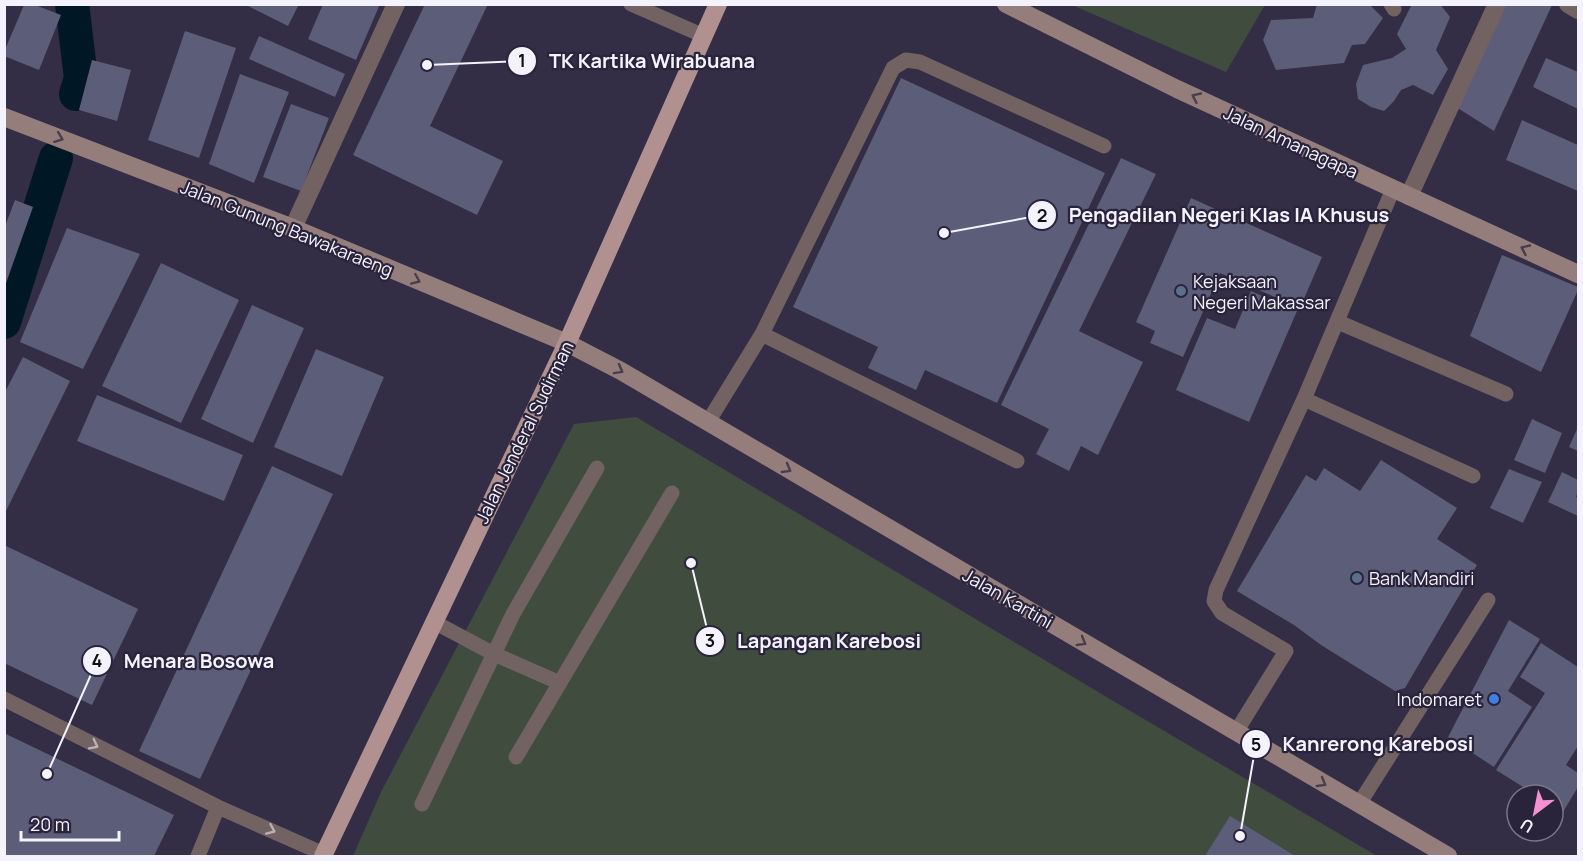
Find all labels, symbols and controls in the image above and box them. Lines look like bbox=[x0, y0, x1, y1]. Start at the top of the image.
callout: TK Kartika Wirabuana bbox=[507, 42, 768, 80]
text: TK Kartika Wirabuana bbox=[549, 47, 755, 74]
text: 1 bbox=[518, 48, 526, 72]
one-way arrow bbox=[1191, 93, 1202, 105]
street label: Jalan Amanagapa bbox=[1220, 100, 1362, 184]
one-way arrow bbox=[53, 131, 64, 144]
street label: Jalan Gunung Bawakaraeng bbox=[177, 174, 397, 282]
callout: Pengadilan Negeri Klas IA Khusus bbox=[1027, 196, 1402, 234]
text: Pengadilan Negeri Klas IA Khusus bbox=[1069, 201, 1390, 228]
text: 2 bbox=[1037, 203, 1047, 227]
one-way arrow bbox=[1521, 245, 1532, 257]
place label: Kejaksaan Negeri Makassar bbox=[1193, 269, 1331, 314]
one-way arrow bbox=[410, 273, 421, 285]
marker: Kejaksaan Negeri Makassar bbox=[1174, 284, 1188, 298]
street label: Jalan Jenderal Sudirman bbox=[469, 337, 579, 527]
one-way arrow bbox=[612, 363, 623, 374]
one-way arrow bbox=[781, 461, 791, 473]
street label: Jalan Kartini bbox=[959, 563, 1057, 633]
place label: Bank Mandiri bbox=[1369, 566, 1475, 590]
marker: Bank Mandiri bbox=[1350, 571, 1364, 585]
callout: Lapangan Karebosi bbox=[695, 622, 933, 660]
text: Lapangan Karebosi bbox=[737, 627, 921, 654]
text: 3 bbox=[705, 628, 715, 652]
one-way arrow bbox=[1076, 634, 1086, 646]
callout: Menara Bosowa bbox=[82, 642, 286, 680]
text: Menara Bosowa bbox=[124, 647, 274, 674]
text: 4 bbox=[92, 648, 103, 672]
place label: Indomaret bbox=[1397, 687, 1482, 711]
marker: Indomaret bbox=[1487, 692, 1501, 706]
callout: Kanrerong Karebosi bbox=[1241, 725, 1485, 763]
text: Kanrerong Karebosi bbox=[1283, 730, 1473, 757]
text: 5 bbox=[1251, 732, 1261, 756]
one-way arrow bbox=[88, 737, 99, 749]
one-way arrow bbox=[1316, 776, 1327, 787]
north arrow bbox=[1505, 783, 1565, 843]
scale bar bbox=[21, 804, 118, 842]
text: 20 m bbox=[30, 812, 70, 836]
text: U bbox=[1516, 813, 1538, 838]
one-way arrow bbox=[265, 823, 276, 835]

